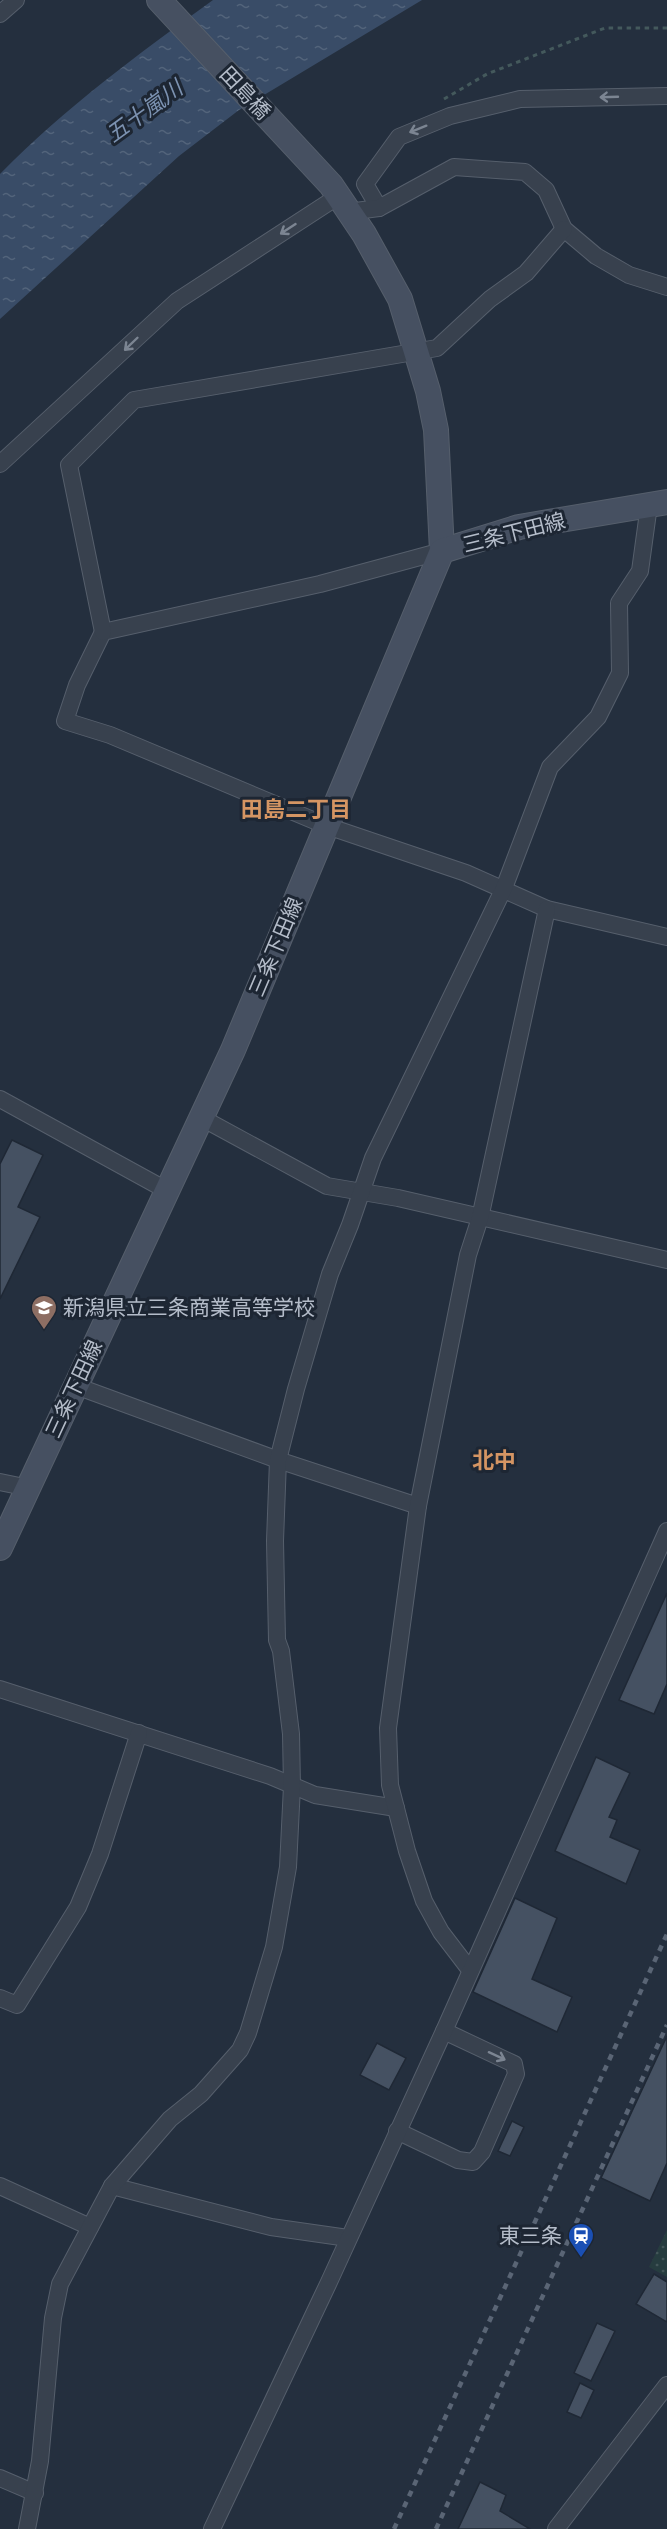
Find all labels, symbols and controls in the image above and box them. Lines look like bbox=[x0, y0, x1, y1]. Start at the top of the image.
street label: 田島橋 bbox=[215, 61, 276, 124]
water label: 五十嵐川 bbox=[101, 73, 189, 148]
one-way arrow bbox=[599, 91, 619, 103]
one-way arrow bbox=[409, 124, 428, 135]
one-way arrow bbox=[280, 223, 297, 235]
one-way arrow bbox=[124, 337, 139, 351]
street label: 三条下田線 bbox=[460, 508, 568, 557]
district label: 田島二丁目 bbox=[241, 796, 351, 823]
street label: 三条下田線 bbox=[244, 894, 308, 1000]
school or university icon: 新潟県立三条商業高等学校 bbox=[29, 1293, 59, 1331]
place label: 新潟県立三条商業高等学校 bbox=[63, 1295, 315, 1320]
street label: 三条下田線 bbox=[40, 1336, 107, 1442]
district label: 北中 bbox=[472, 1447, 516, 1474]
one-way arrow bbox=[487, 2050, 505, 2062]
station icon: 東三条 bbox=[566, 2221, 596, 2259]
place label: 東三条 bbox=[499, 2223, 562, 2248]

